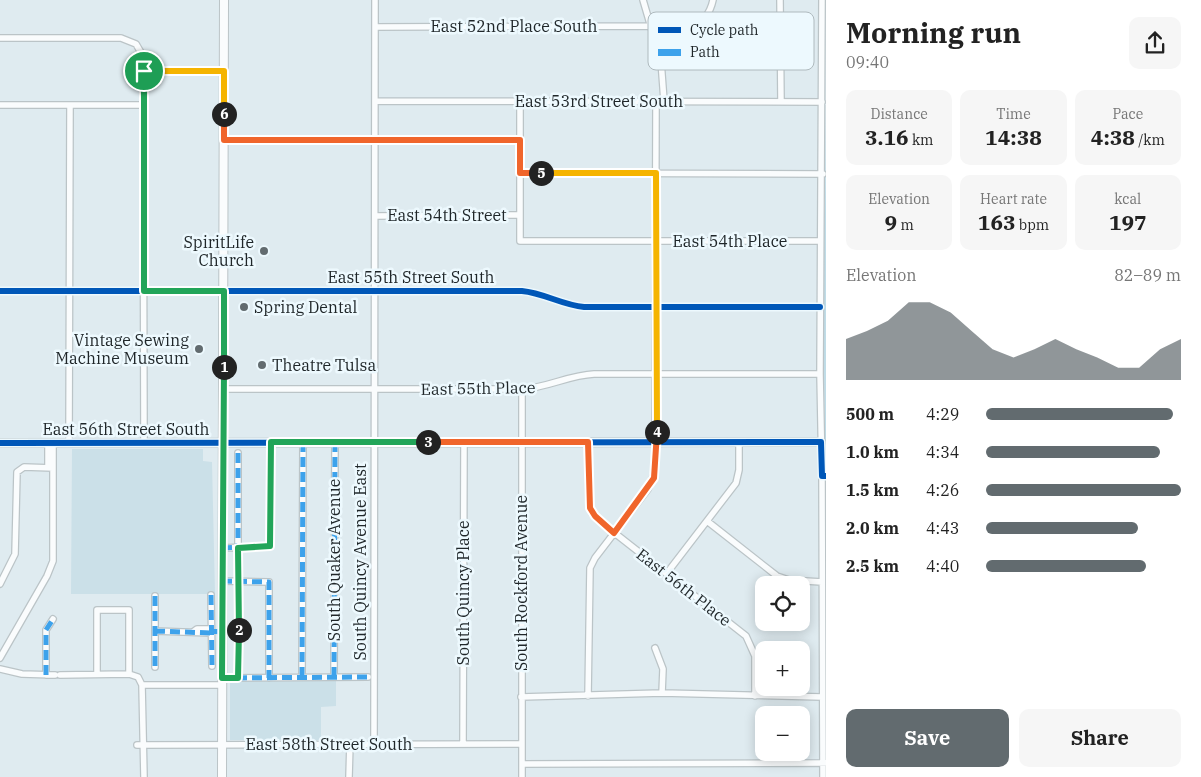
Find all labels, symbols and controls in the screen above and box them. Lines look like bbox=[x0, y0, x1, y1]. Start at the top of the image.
legend bbox=[648, 12, 814, 70]
text: Morning run bbox=[846, 14, 1021, 51]
street label: East 52nd Place South bbox=[431, 16, 597, 36]
button: share bbox=[1129, 17, 1181, 69]
text: Cycle path bbox=[690, 21, 759, 39]
text: Path bbox=[690, 43, 720, 61]
pin bbox=[123, 50, 165, 92]
text: 09:40 bbox=[846, 52, 889, 72]
icon: arrive bbox=[130, 57, 158, 85]
street label: East 53rd Street South bbox=[515, 91, 683, 111]
pin: 6 bbox=[212, 102, 236, 126]
text: 6 bbox=[220, 105, 229, 123]
text: Distance bbox=[871, 105, 928, 123]
text: Time bbox=[996, 105, 1031, 123]
text: Pace bbox=[1112, 105, 1143, 123]
text: 3.16 bbox=[865, 123, 909, 151]
text: 14:38 bbox=[985, 123, 1042, 151]
text: 4:38 bbox=[1091, 123, 1135, 151]
text: km bbox=[909, 131, 933, 149]
text: /km bbox=[1135, 131, 1165, 149]
pin: 5 bbox=[528, 160, 554, 186]
text: 5 bbox=[537, 164, 546, 182]
text: Elevation bbox=[868, 190, 930, 208]
text: Heart rate bbox=[980, 190, 1047, 208]
text: kcal bbox=[1114, 190, 1141, 208]
street label: East 54th Street bbox=[387, 205, 507, 225]
text: 9 bbox=[885, 208, 897, 236]
text: 163 bbox=[978, 208, 1016, 236]
text: 197 bbox=[1109, 208, 1147, 236]
text: m bbox=[897, 216, 914, 234]
text: bpm bbox=[1016, 216, 1049, 234]
street label: East 54th Place bbox=[673, 231, 787, 251]
place label: SpiritLife Church bbox=[184, 232, 254, 270]
marker: SpiritLife Church bbox=[258, 245, 270, 257]
text: Elevation bbox=[846, 265, 916, 285]
text: 82–89 m bbox=[1114, 265, 1181, 285]
street label: East 55th Street South bbox=[327, 267, 495, 287]
place label: Spring Dental bbox=[254, 297, 357, 317]
marker: Spring Dental bbox=[238, 301, 250, 313]
place label: Vintage Sewing Machine Museum bbox=[55, 330, 189, 368]
marker: Vintage Sewing Machine Museum bbox=[193, 343, 205, 355]
pin: 1 bbox=[212, 354, 236, 380]
place label: Theatre Tulsa bbox=[272, 355, 376, 375]
text: 1 bbox=[220, 358, 229, 376]
marker: Theatre Tulsa bbox=[256, 359, 268, 371]
street label: East 55th Place bbox=[420, 377, 536, 399]
text: 500 m bbox=[846, 404, 894, 424]
text: 4:29 bbox=[926, 404, 959, 424]
street label: East 56th Street South bbox=[42, 419, 210, 439]
pin: 4 bbox=[644, 420, 670, 444]
text: 4 bbox=[653, 423, 662, 441]
pin: 3 bbox=[416, 430, 440, 454]
text: 3 bbox=[424, 433, 433, 451]
text: 1.0 km bbox=[846, 442, 899, 462]
text: 4:34 bbox=[926, 442, 959, 462]
street label: South Quincy Avenue East bbox=[350, 463, 370, 661]
street label: South Quaker Avenue bbox=[324, 479, 344, 641]
text: 1.5 km bbox=[846, 480, 899, 500]
text: 4:26 bbox=[926, 480, 959, 500]
street label: South Rockford Avenue bbox=[511, 495, 531, 671]
text: 2.0 km bbox=[846, 518, 899, 538]
text: 4:43 bbox=[926, 518, 959, 538]
street label: South Quincy Place bbox=[453, 520, 473, 666]
street label: East 56th Place bbox=[633, 544, 735, 630]
text: 2.5 km bbox=[846, 556, 899, 576]
text: 4:40 bbox=[926, 556, 959, 576]
map controls bbox=[755, 576, 810, 761]
button: locate bbox=[755, 576, 810, 631]
pin: 2 bbox=[226, 618, 252, 642]
text: 2 bbox=[235, 621, 244, 639]
button: + bbox=[755, 641, 810, 696]
button: − bbox=[755, 706, 810, 761]
button: Save bbox=[846, 709, 1009, 767]
button: Share bbox=[1019, 709, 1181, 767]
street label: East 58th Street South bbox=[245, 734, 413, 754]

